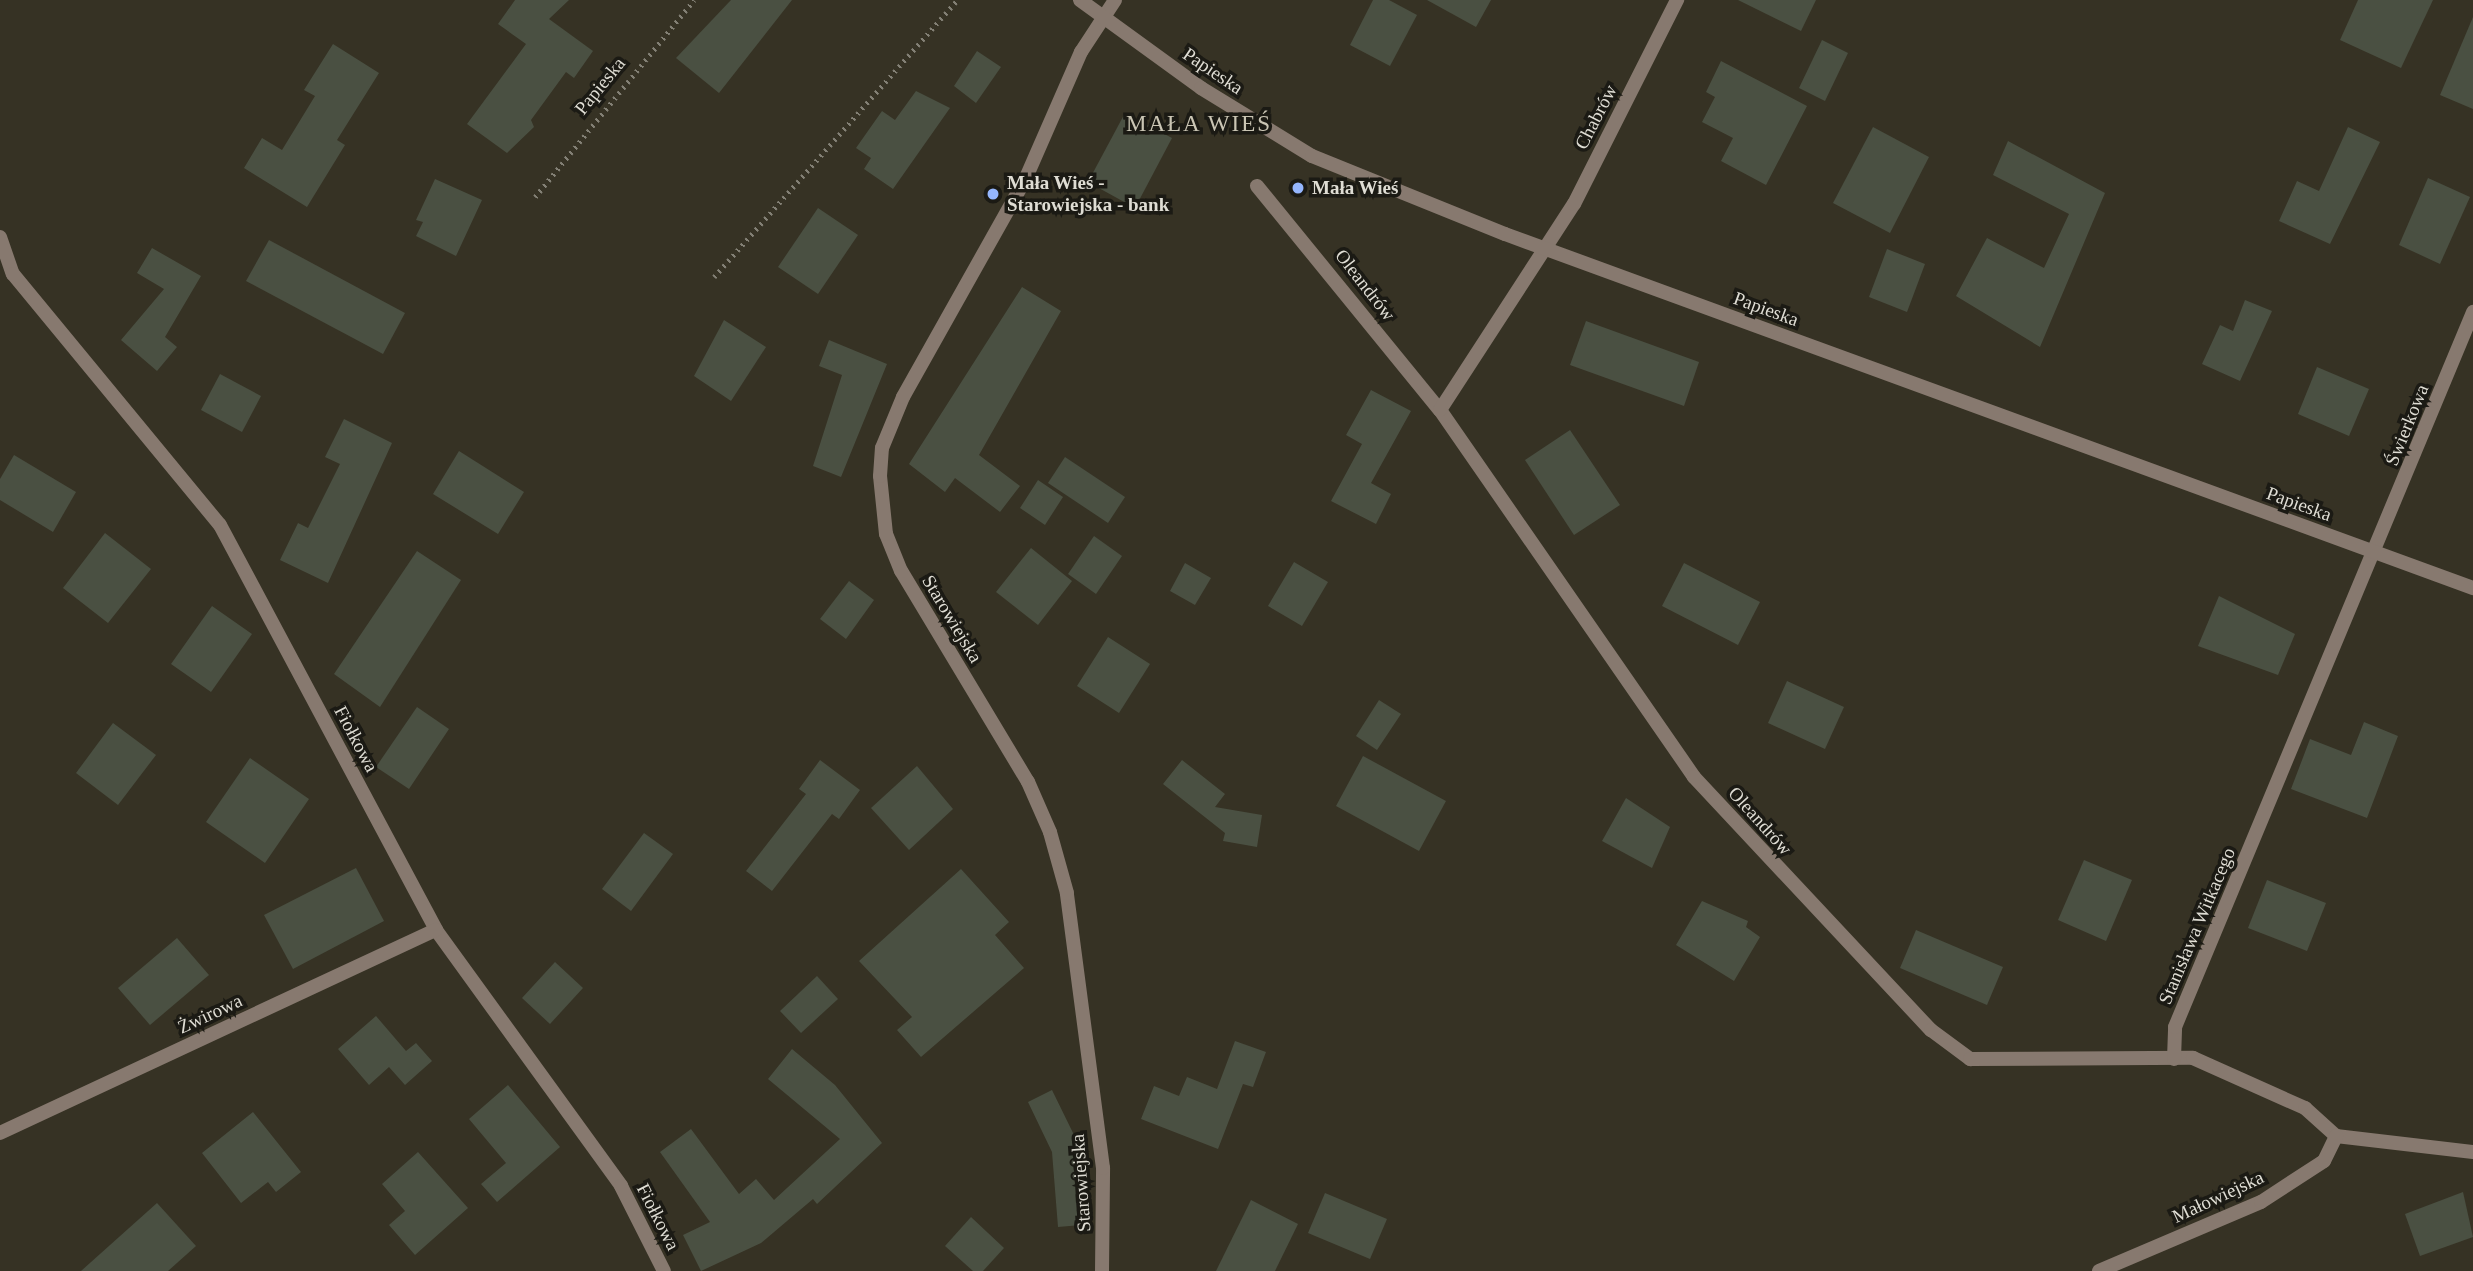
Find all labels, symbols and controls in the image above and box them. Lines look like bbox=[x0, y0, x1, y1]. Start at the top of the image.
street label: Papieska bbox=[1179, 43, 1247, 99]
street label: Papieska bbox=[570, 53, 630, 119]
street label: Chabrów bbox=[1570, 81, 1622, 153]
district label: MAŁA WIEŚ bbox=[1126, 110, 1272, 138]
place label: Mała Wieś - Starowiejska - bank bbox=[1007, 172, 1169, 216]
place label: Mała Wieś bbox=[1312, 177, 1399, 199]
marker: Mała Wieś bbox=[1290, 180, 1306, 196]
marker: Mała Wieś - Starowiejska - bank bbox=[985, 186, 1001, 202]
street label: Oleandrów bbox=[1330, 245, 1400, 325]
street label: Papieska bbox=[1730, 287, 1802, 331]
street label: Świerkowa bbox=[2380, 381, 2434, 469]
street label: Papieska bbox=[2263, 482, 2335, 526]
street label: Starowiejska bbox=[917, 571, 987, 667]
street label: Fiołkowa bbox=[329, 702, 383, 776]
street label: Oleandrów bbox=[1723, 782, 1797, 860]
street label: Stanisława Witkacego bbox=[2154, 844, 2240, 1008]
street label: Żwirowa bbox=[174, 989, 246, 1039]
street label: Starowiejska bbox=[1066, 1133, 1096, 1233]
street label: Małowiejska bbox=[2169, 1166, 2267, 1228]
street label: Fiołkowa bbox=[632, 1180, 684, 1254]

